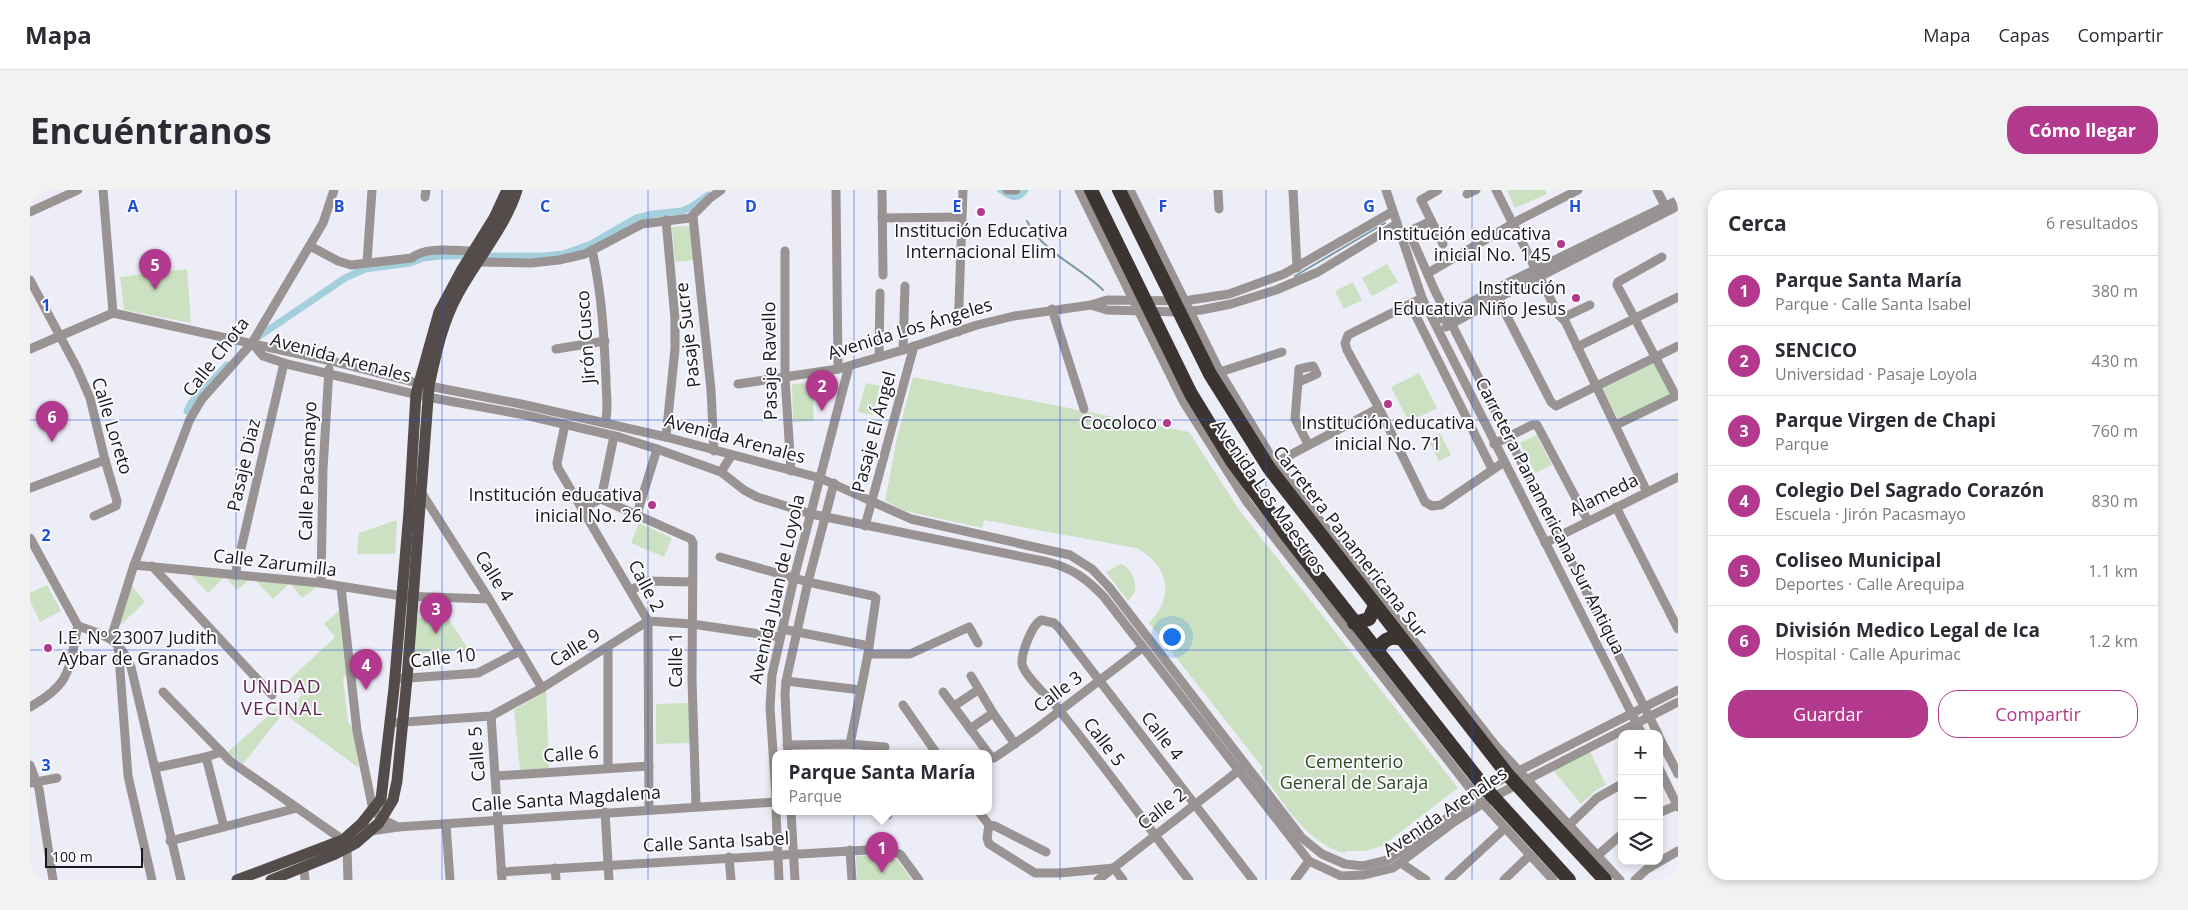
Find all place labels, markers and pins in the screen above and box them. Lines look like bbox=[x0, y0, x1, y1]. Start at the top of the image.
marker: Institución Educativa Internacional Elim bbox=[975, 206, 987, 218]
place label: Institución Educativa Internacional Elim bbox=[894, 218, 1068, 263]
place label: Institución educativa inicial No. 145 bbox=[1377, 221, 1551, 266]
marker: Institución educativa inicial No. 145 bbox=[1555, 238, 1567, 250]
pin: 5 bbox=[139, 249, 171, 290]
place label: Institución Educativa Niño Jesus bbox=[1393, 275, 1566, 320]
marker: Institución Educativa Niño Jesus bbox=[1570, 292, 1582, 304]
pin: 2 bbox=[806, 370, 838, 411]
marker: Institución educativa inicial No. 71 bbox=[1382, 398, 1394, 410]
pin: 6 bbox=[36, 401, 68, 442]
place label: Cocoloco bbox=[1081, 410, 1157, 434]
place label: Institución educativa inicial No. 71 bbox=[1301, 410, 1475, 455]
marker: Cocoloco bbox=[1161, 417, 1173, 429]
place label: Institución educativa inicial No. 26 bbox=[468, 482, 642, 527]
marker: Institución educativa inicial No. 26 bbox=[646, 499, 658, 511]
pin: 3 bbox=[420, 593, 452, 634]
place label: I.E. Nº 23007 Judith Aybar de Granados bbox=[58, 625, 219, 670]
marker: I.E. Nº 23007 Judith Aybar de Granados bbox=[42, 642, 54, 654]
pin: 4 bbox=[350, 649, 382, 690]
pin: 1 bbox=[866, 832, 898, 873]

